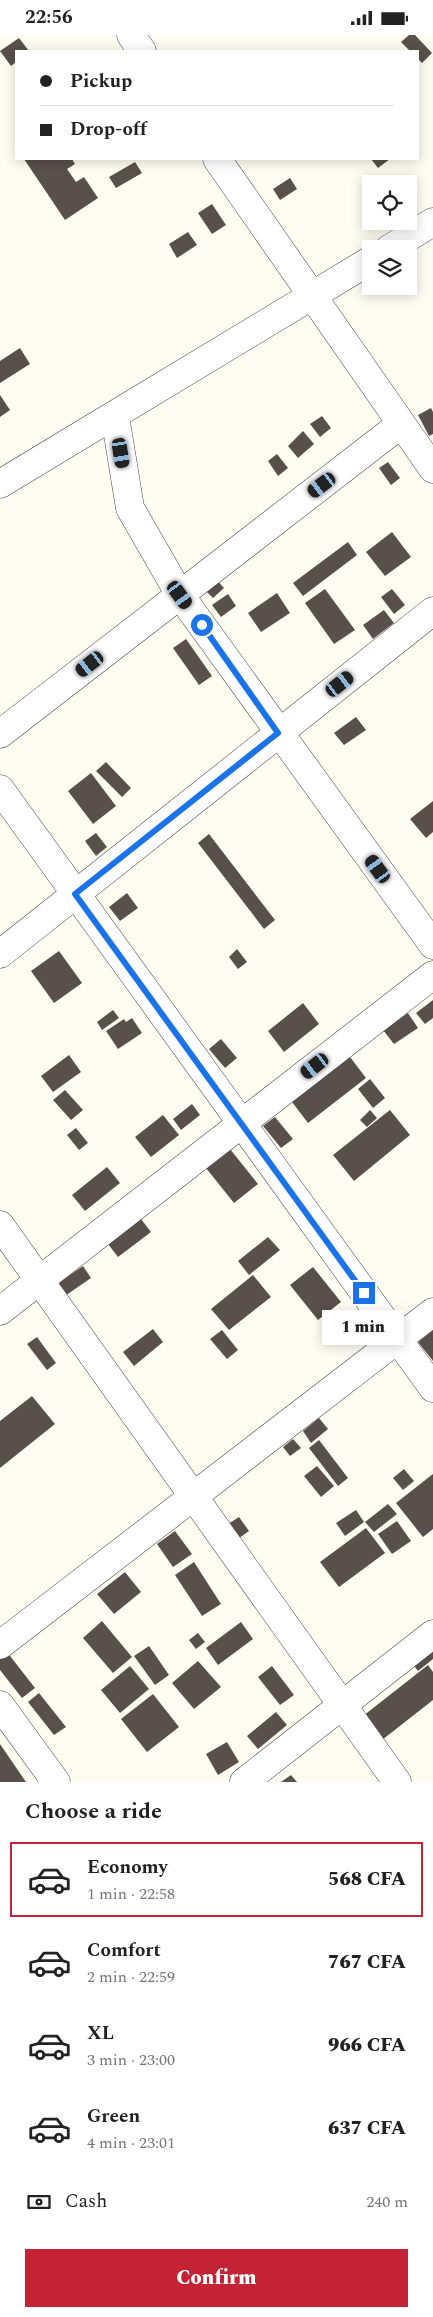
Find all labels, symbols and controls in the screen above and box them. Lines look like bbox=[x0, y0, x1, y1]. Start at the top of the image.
text: 22:56 bbox=[25, 3, 73, 32]
text: Pickup bbox=[70, 67, 132, 96]
text: Drop-off bbox=[70, 115, 147, 144]
map controls bbox=[362, 175, 417, 295]
button: locate bbox=[362, 175, 417, 230]
button: layers bbox=[362, 240, 417, 295]
car bbox=[111, 437, 130, 469]
car bbox=[305, 470, 338, 500]
car bbox=[165, 578, 194, 612]
route start bbox=[191, 614, 213, 636]
car bbox=[73, 649, 106, 679]
car bbox=[323, 669, 356, 699]
car bbox=[363, 852, 392, 886]
car bbox=[298, 1051, 331, 1081]
route end bbox=[353, 1282, 375, 1304]
callout: 1 min bbox=[323, 1311, 405, 1345]
text: 1 min bbox=[341, 1315, 385, 1339]
text: Choose a ride bbox=[25, 1795, 162, 1828]
text: Economy bbox=[87, 1853, 168, 1882]
icon: car bbox=[27, 1857, 72, 1902]
text: 568 CFA bbox=[328, 1865, 406, 1894]
text: 1 min · 22:58 bbox=[87, 1882, 175, 1906]
text: Comfort bbox=[87, 1936, 161, 1965]
icon: car bbox=[27, 1940, 72, 1985]
text: 767 CFA bbox=[328, 1948, 406, 1977]
text: 2 min · 22:59 bbox=[87, 1965, 175, 1989]
text: XL bbox=[87, 2019, 114, 2048]
icon: car bbox=[27, 2023, 72, 2068]
text: 966 CFA bbox=[328, 2031, 406, 2060]
text: 3 min · 23:00 bbox=[87, 2048, 175, 2072]
text: Green bbox=[87, 2102, 140, 2131]
icon: car bbox=[27, 2106, 72, 2151]
text: 637 CFA bbox=[328, 2114, 406, 2143]
text: 4 min · 23:01 bbox=[87, 2131, 175, 2155]
text: Cash bbox=[65, 2187, 107, 2216]
icon: cash bbox=[25, 2188, 53, 2216]
text: 240 m bbox=[366, 2190, 408, 2214]
button: Confirm bbox=[25, 2249, 408, 2307]

